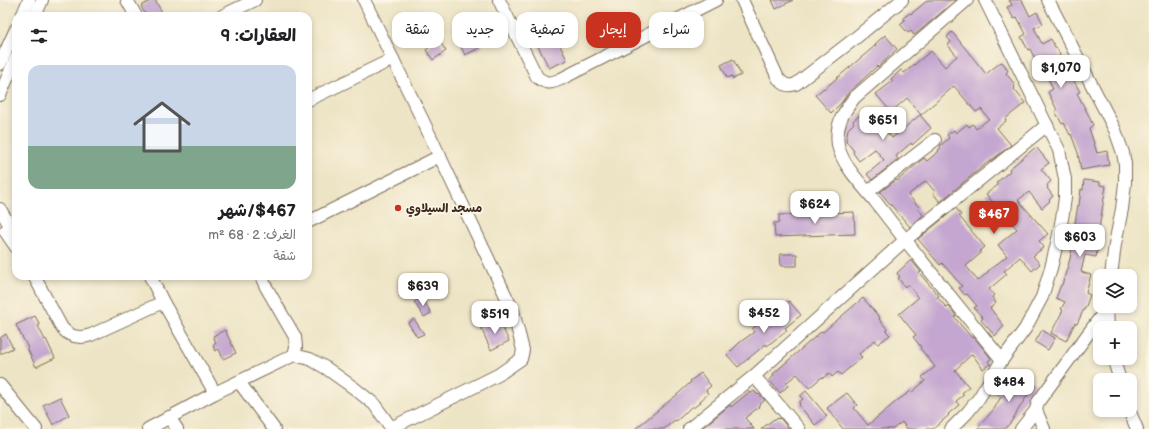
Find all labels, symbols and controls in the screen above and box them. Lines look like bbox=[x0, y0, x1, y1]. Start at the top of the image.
chip: شقة bbox=[392, 12, 444, 48]
chip: جديد bbox=[452, 12, 508, 48]
chip: تصفية bbox=[516, 12, 578, 48]
chip: إيجار bbox=[586, 12, 641, 48]
chip: شراء bbox=[649, 12, 704, 48]
icon: filters bbox=[28, 25, 50, 47]
text: العقارات: 9 bbox=[220, 26, 296, 46]
pin: $1,070 bbox=[1028, 55, 1094, 89]
text: $1,070 bbox=[1041, 60, 1081, 76]
icon: home bbox=[126, 91, 198, 163]
pin: $651 bbox=[859, 107, 907, 141]
text: $651 bbox=[868, 112, 898, 128]
pin: $624 bbox=[791, 191, 839, 225]
text: $624 bbox=[799, 196, 831, 212]
text: $467/شهر bbox=[219, 201, 296, 221]
place label: مسجد السيلاوي bbox=[406, 201, 482, 217]
pin: $467 bbox=[970, 201, 1018, 235]
marker: مسجد السيلاوي bbox=[393, 203, 403, 213]
text: $467 bbox=[978, 206, 1010, 222]
pin: $603 bbox=[1056, 224, 1104, 258]
text: الغرف: 2 · 68 m² bbox=[208, 227, 296, 243]
text: $603 bbox=[1064, 229, 1096, 245]
text: شقة bbox=[273, 248, 296, 264]
map controls bbox=[1093, 269, 1137, 417]
button: layers bbox=[1093, 269, 1137, 313]
pin: $639 bbox=[399, 273, 447, 307]
text: $639 bbox=[407, 278, 439, 294]
pin: $452 bbox=[740, 300, 788, 334]
pin: $519 bbox=[471, 301, 519, 335]
text: $452 bbox=[748, 305, 780, 321]
text: $519 bbox=[480, 306, 510, 322]
button: + bbox=[1093, 321, 1137, 365]
pin: $484 bbox=[985, 369, 1033, 403]
button: − bbox=[1093, 373, 1137, 417]
text: $484 bbox=[993, 374, 1025, 390]

